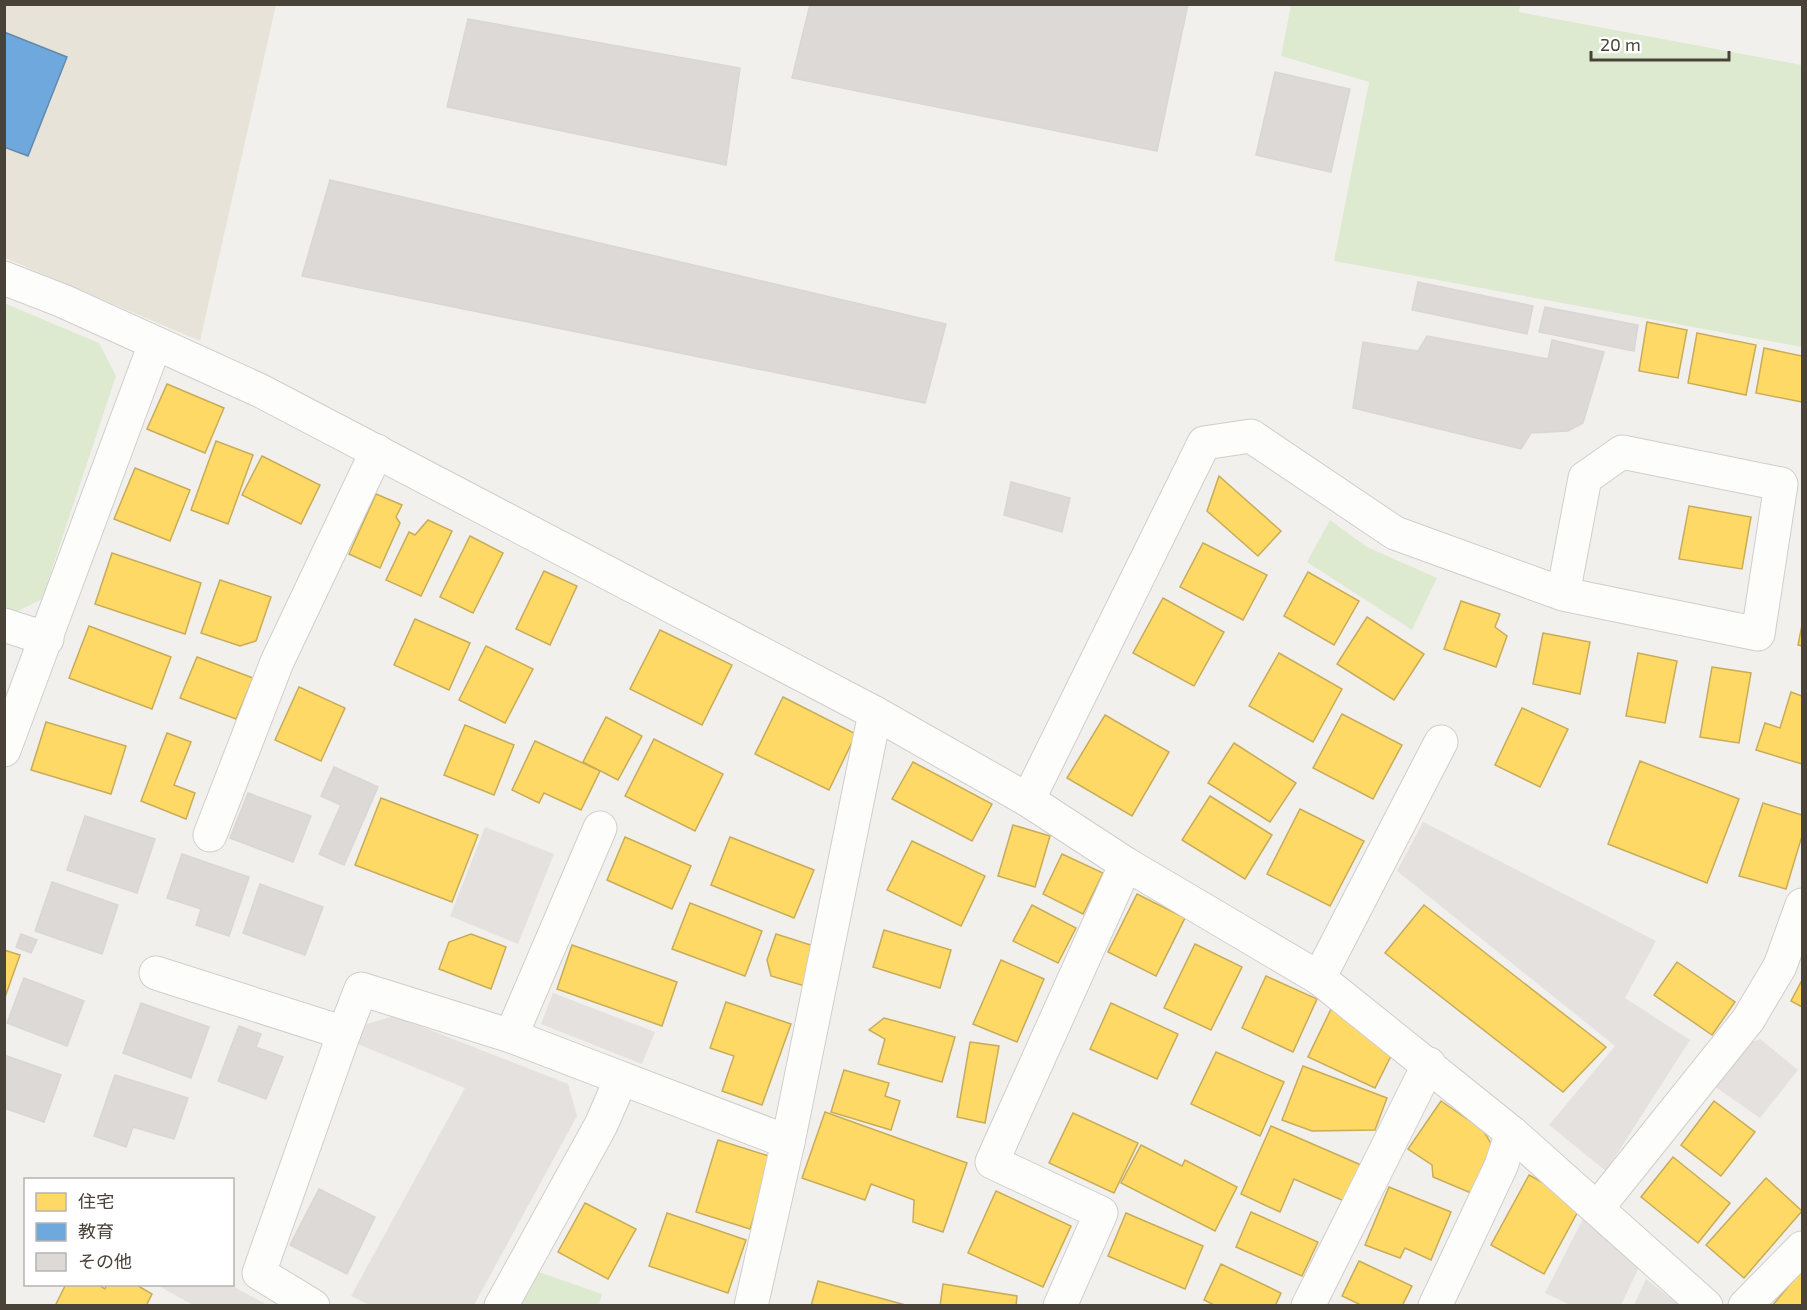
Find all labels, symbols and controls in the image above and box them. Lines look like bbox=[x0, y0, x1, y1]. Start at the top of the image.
scale bar bbox=[1591, 24, 1729, 62]
text: 20 m bbox=[1600, 33, 1641, 55]
legend bbox=[24, 1178, 234, 1286]
text: 住宅 bbox=[78, 1190, 114, 1212]
text: 教育 bbox=[78, 1220, 114, 1242]
text: その他 bbox=[78, 1250, 132, 1272]

